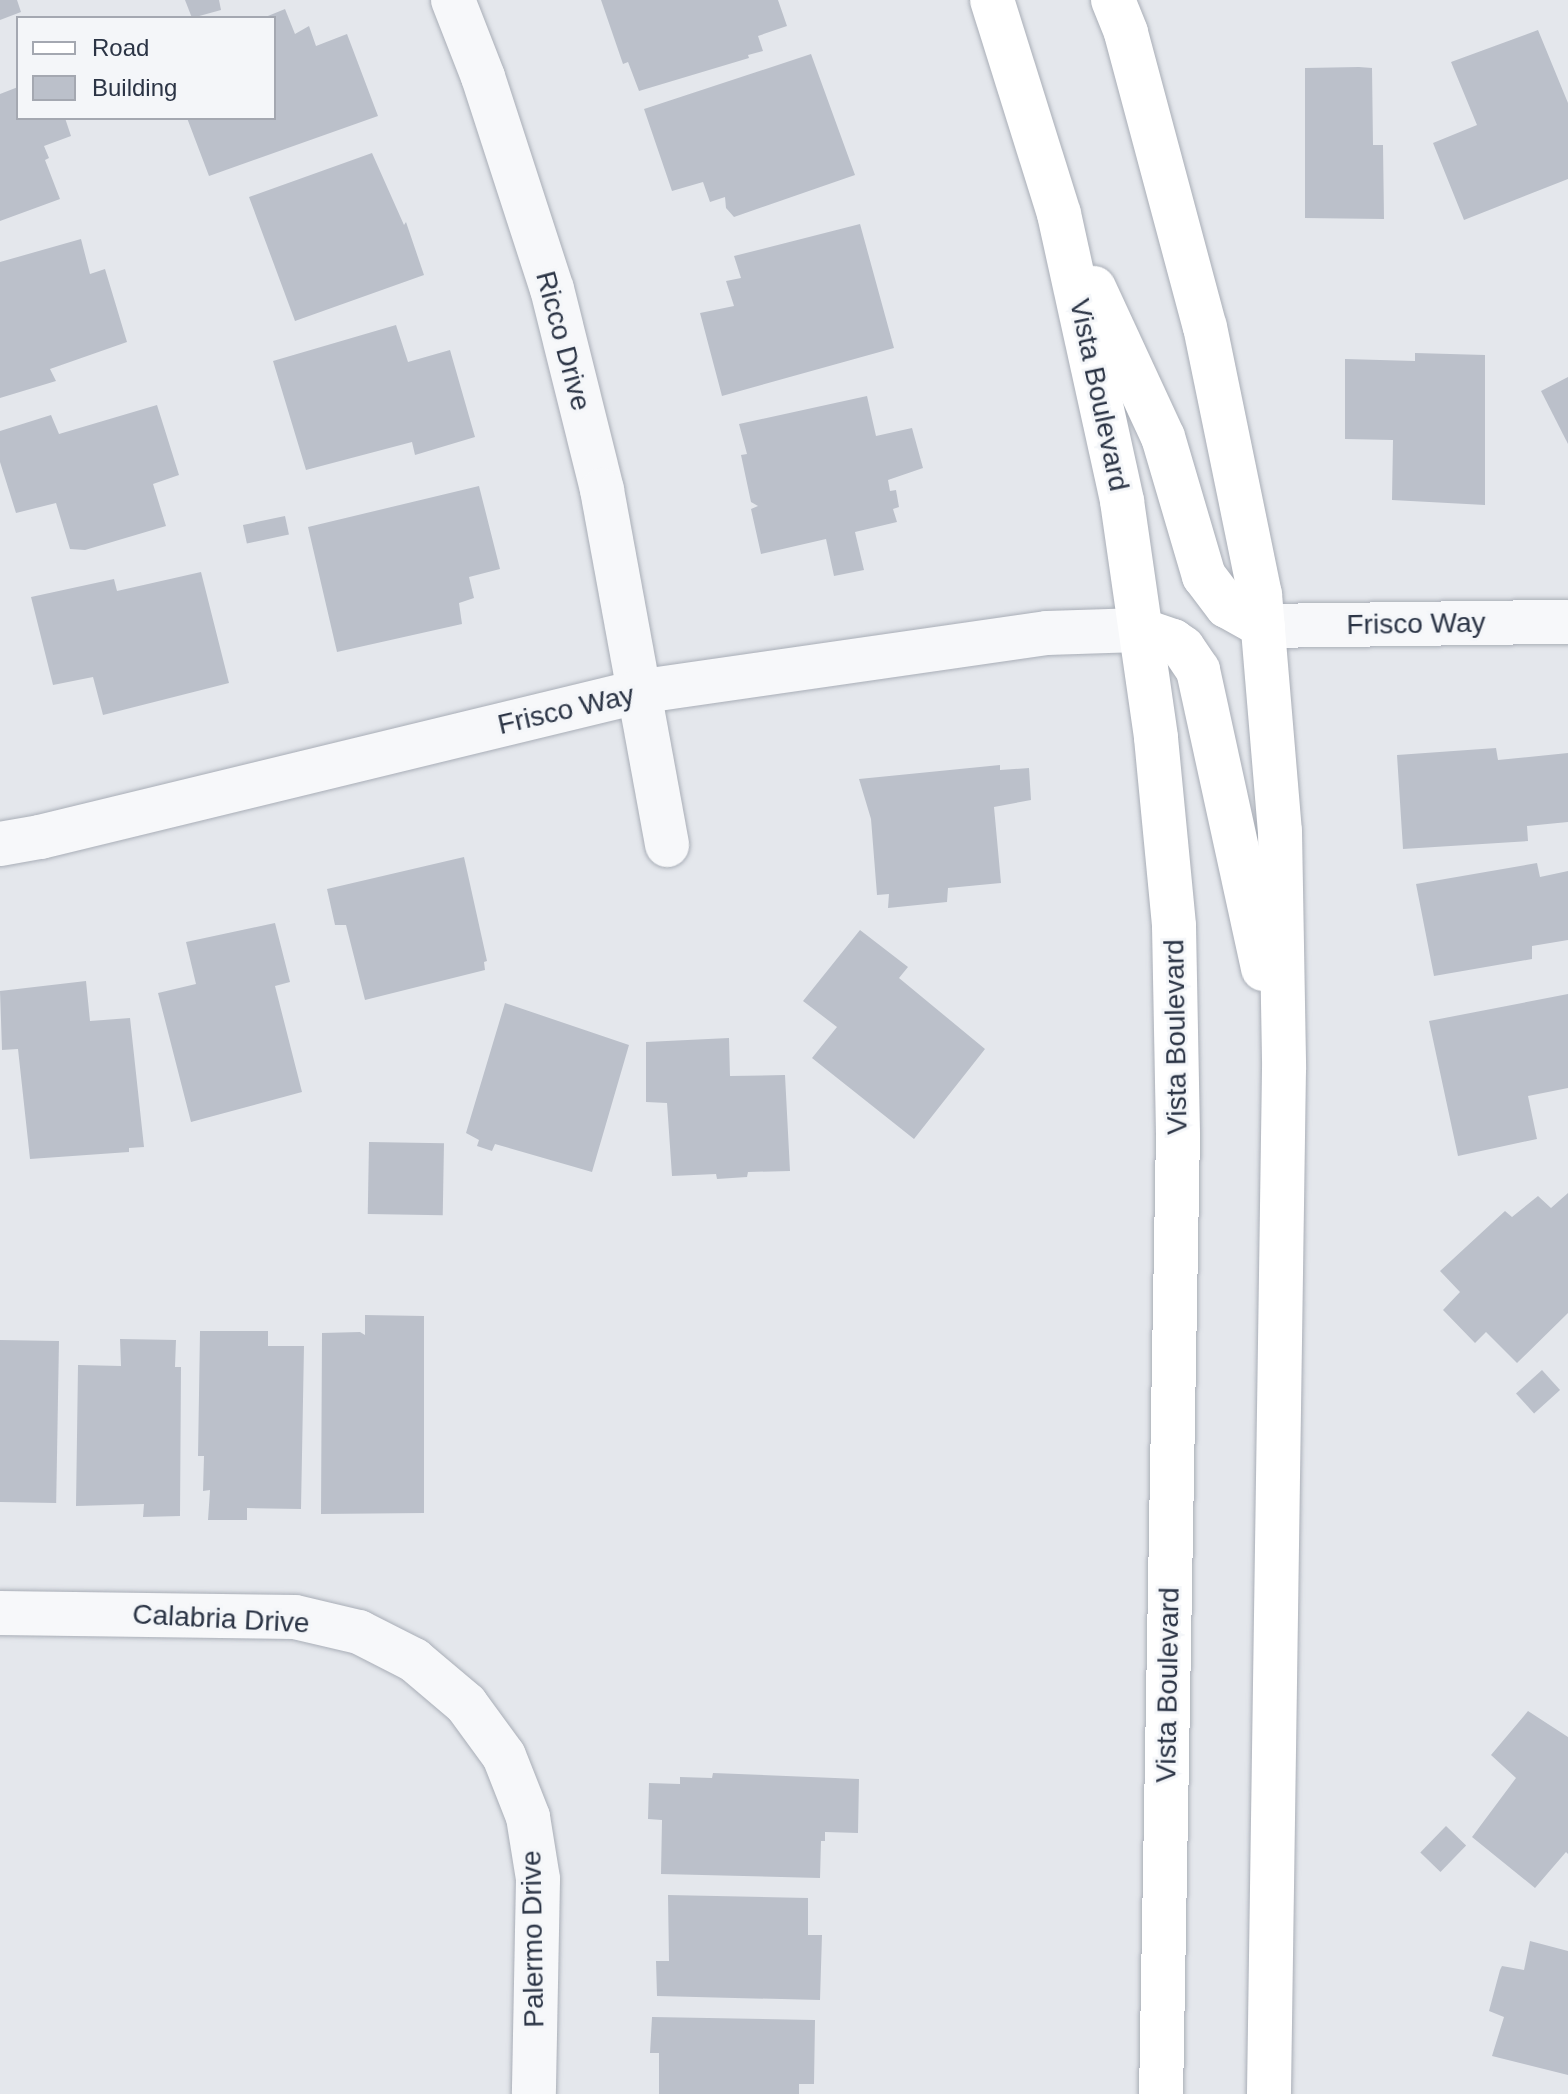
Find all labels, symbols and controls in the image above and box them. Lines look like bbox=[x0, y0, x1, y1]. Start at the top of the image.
legend bbox=[16, 16, 276, 120]
text: Road bbox=[92, 34, 149, 61]
text: Building bbox=[92, 74, 177, 101]
street label: Ricco Drive bbox=[528, 268, 598, 414]
street label: Vista Boulevard bbox=[1062, 296, 1136, 494]
street label: Frisco Way bbox=[1346, 606, 1486, 642]
street label: Frisco Way bbox=[495, 678, 637, 742]
street label: Vista Boulevard bbox=[1157, 939, 1195, 1135]
street label: Vista Boulevard bbox=[1149, 1587, 1187, 1783]
street label: Calabria Drive bbox=[132, 1598, 310, 1640]
street label: Palermo Drive bbox=[515, 1850, 551, 2028]

